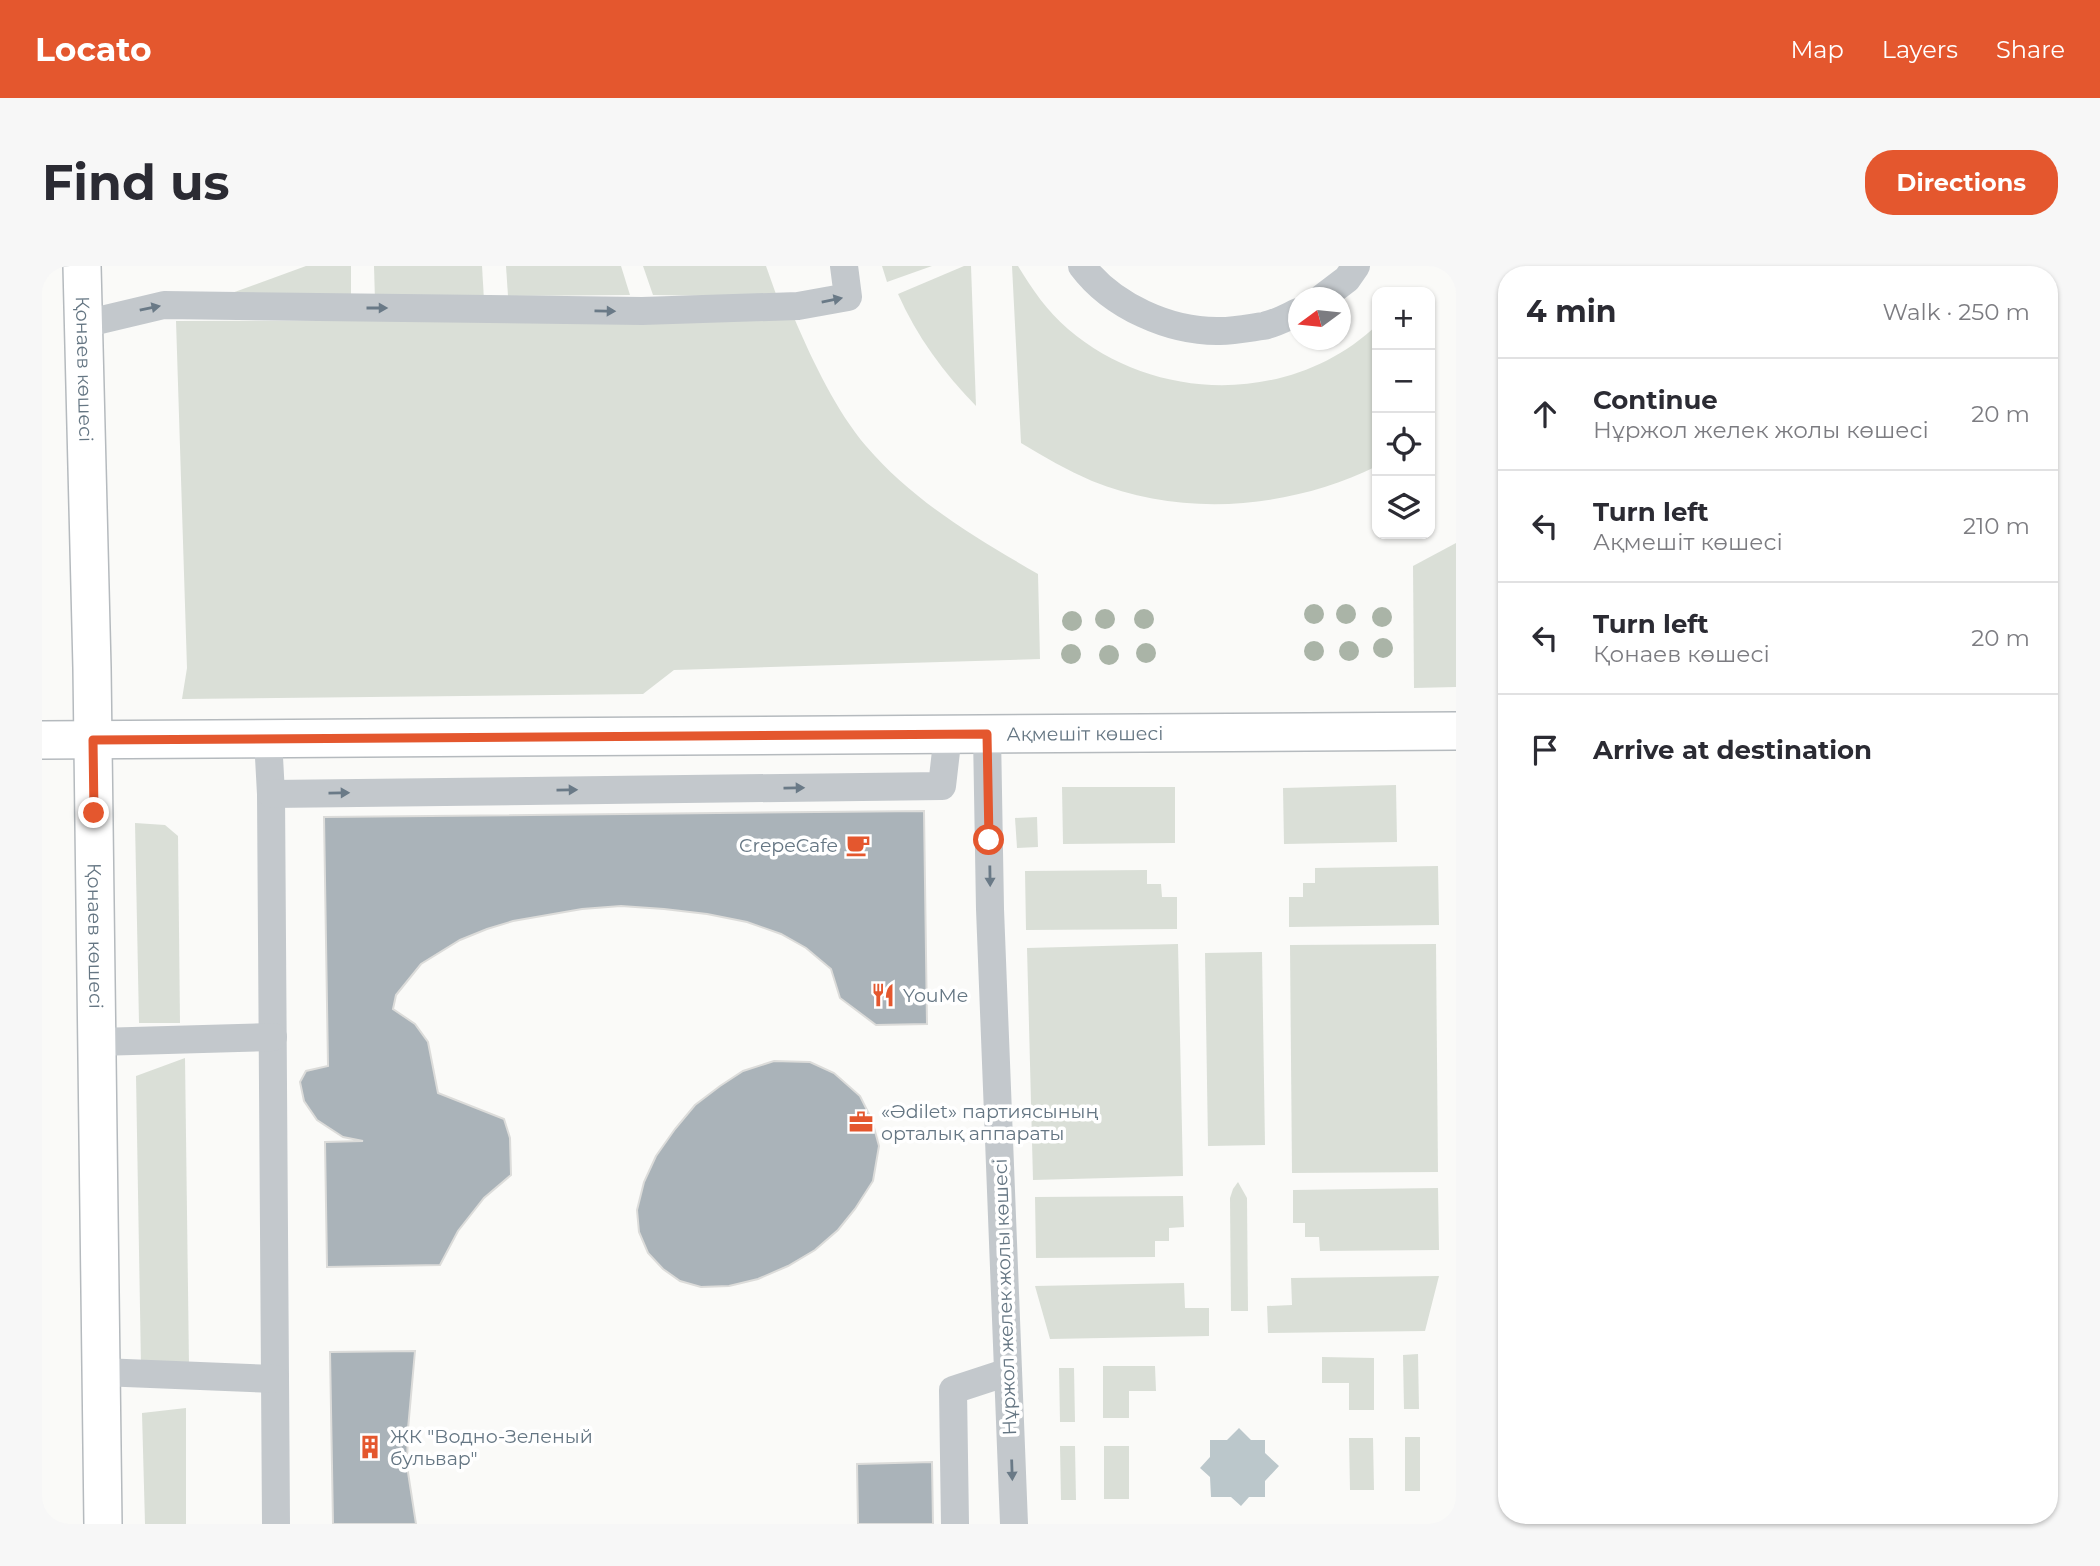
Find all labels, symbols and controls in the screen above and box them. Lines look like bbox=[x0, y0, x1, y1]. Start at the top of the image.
text: Locato bbox=[35, 29, 152, 69]
text: Map bbox=[1790, 35, 1844, 64]
text: Layers bbox=[1882, 35, 1958, 64]
text: Share bbox=[1996, 35, 2065, 64]
button: Directions bbox=[1865, 150, 2058, 215]
text: Find us bbox=[42, 153, 230, 212]
north arrow bbox=[1288, 287, 1351, 350]
map controls bbox=[1372, 287, 1435, 539]
button: + bbox=[1372, 287, 1435, 350]
text: 4 min bbox=[1526, 293, 1616, 330]
one-way arrow bbox=[821, 294, 843, 305]
street label: Қонаев көшесі bbox=[71, 296, 98, 442]
text: Walk · 250 m bbox=[1883, 298, 2030, 326]
one-way arrow bbox=[367, 302, 389, 314]
one-way arrow bbox=[139, 303, 161, 314]
one-way arrow bbox=[594, 305, 616, 316]
button: − bbox=[1372, 350, 1435, 413]
text: Continue bbox=[1593, 384, 1718, 416]
icon: ahead bbox=[1526, 395, 1564, 433]
text: 20 m bbox=[1971, 400, 2030, 428]
button: locate bbox=[1372, 413, 1435, 476]
text: Нұржол желек жолы көшесі bbox=[1593, 416, 1929, 444]
button: layers bbox=[1372, 476, 1435, 539]
text: Turn left bbox=[1593, 496, 1709, 528]
icon: left bbox=[1526, 507, 1564, 545]
text: 210 m bbox=[1963, 512, 2030, 540]
text: Ақмешіт көшесі bbox=[1593, 528, 1783, 556]
text: Turn left bbox=[1593, 608, 1709, 640]
icon: left bbox=[1526, 619, 1564, 657]
text: 20 m bbox=[1971, 624, 2030, 652]
text: Қонаев көшесі bbox=[1593, 640, 1770, 668]
street label: Ақмешіт көшесі bbox=[1006, 721, 1163, 745]
icon: arrive bbox=[1526, 731, 1564, 769]
text: Arrive at destination bbox=[1593, 734, 1872, 766]
one-way arrow bbox=[783, 782, 805, 794]
one-way arrow bbox=[556, 785, 578, 796]
one-way arrow bbox=[328, 787, 350, 799]
route end bbox=[78, 797, 109, 828]
route start bbox=[973, 824, 1004, 855]
cafe icon: CrepeCafe bbox=[844, 831, 872, 859]
place label: CrepeCafe bbox=[739, 834, 838, 857]
street label: Қонаев көшесі bbox=[83, 863, 108, 1009]
one-way arrow bbox=[984, 865, 996, 887]
restaurant icon: YouMe bbox=[869, 981, 897, 1009]
place label: YouMe bbox=[903, 984, 968, 1007]
place label: «Әdilet» партиясының орталық аппараты bbox=[881, 1100, 1099, 1145]
office icon: «Әdilet» партиясының орталық аппараты bbox=[847, 1108, 875, 1136]
street label: Нұржол желек жолы көшесі bbox=[989, 1158, 1021, 1436]
place label: ЖК "Водно-Зеленый бульвар" bbox=[390, 1425, 593, 1470]
building icon: ЖК "Водно-Зеленый бульвар" bbox=[356, 1433, 384, 1461]
one-way arrow bbox=[1006, 1459, 1017, 1481]

